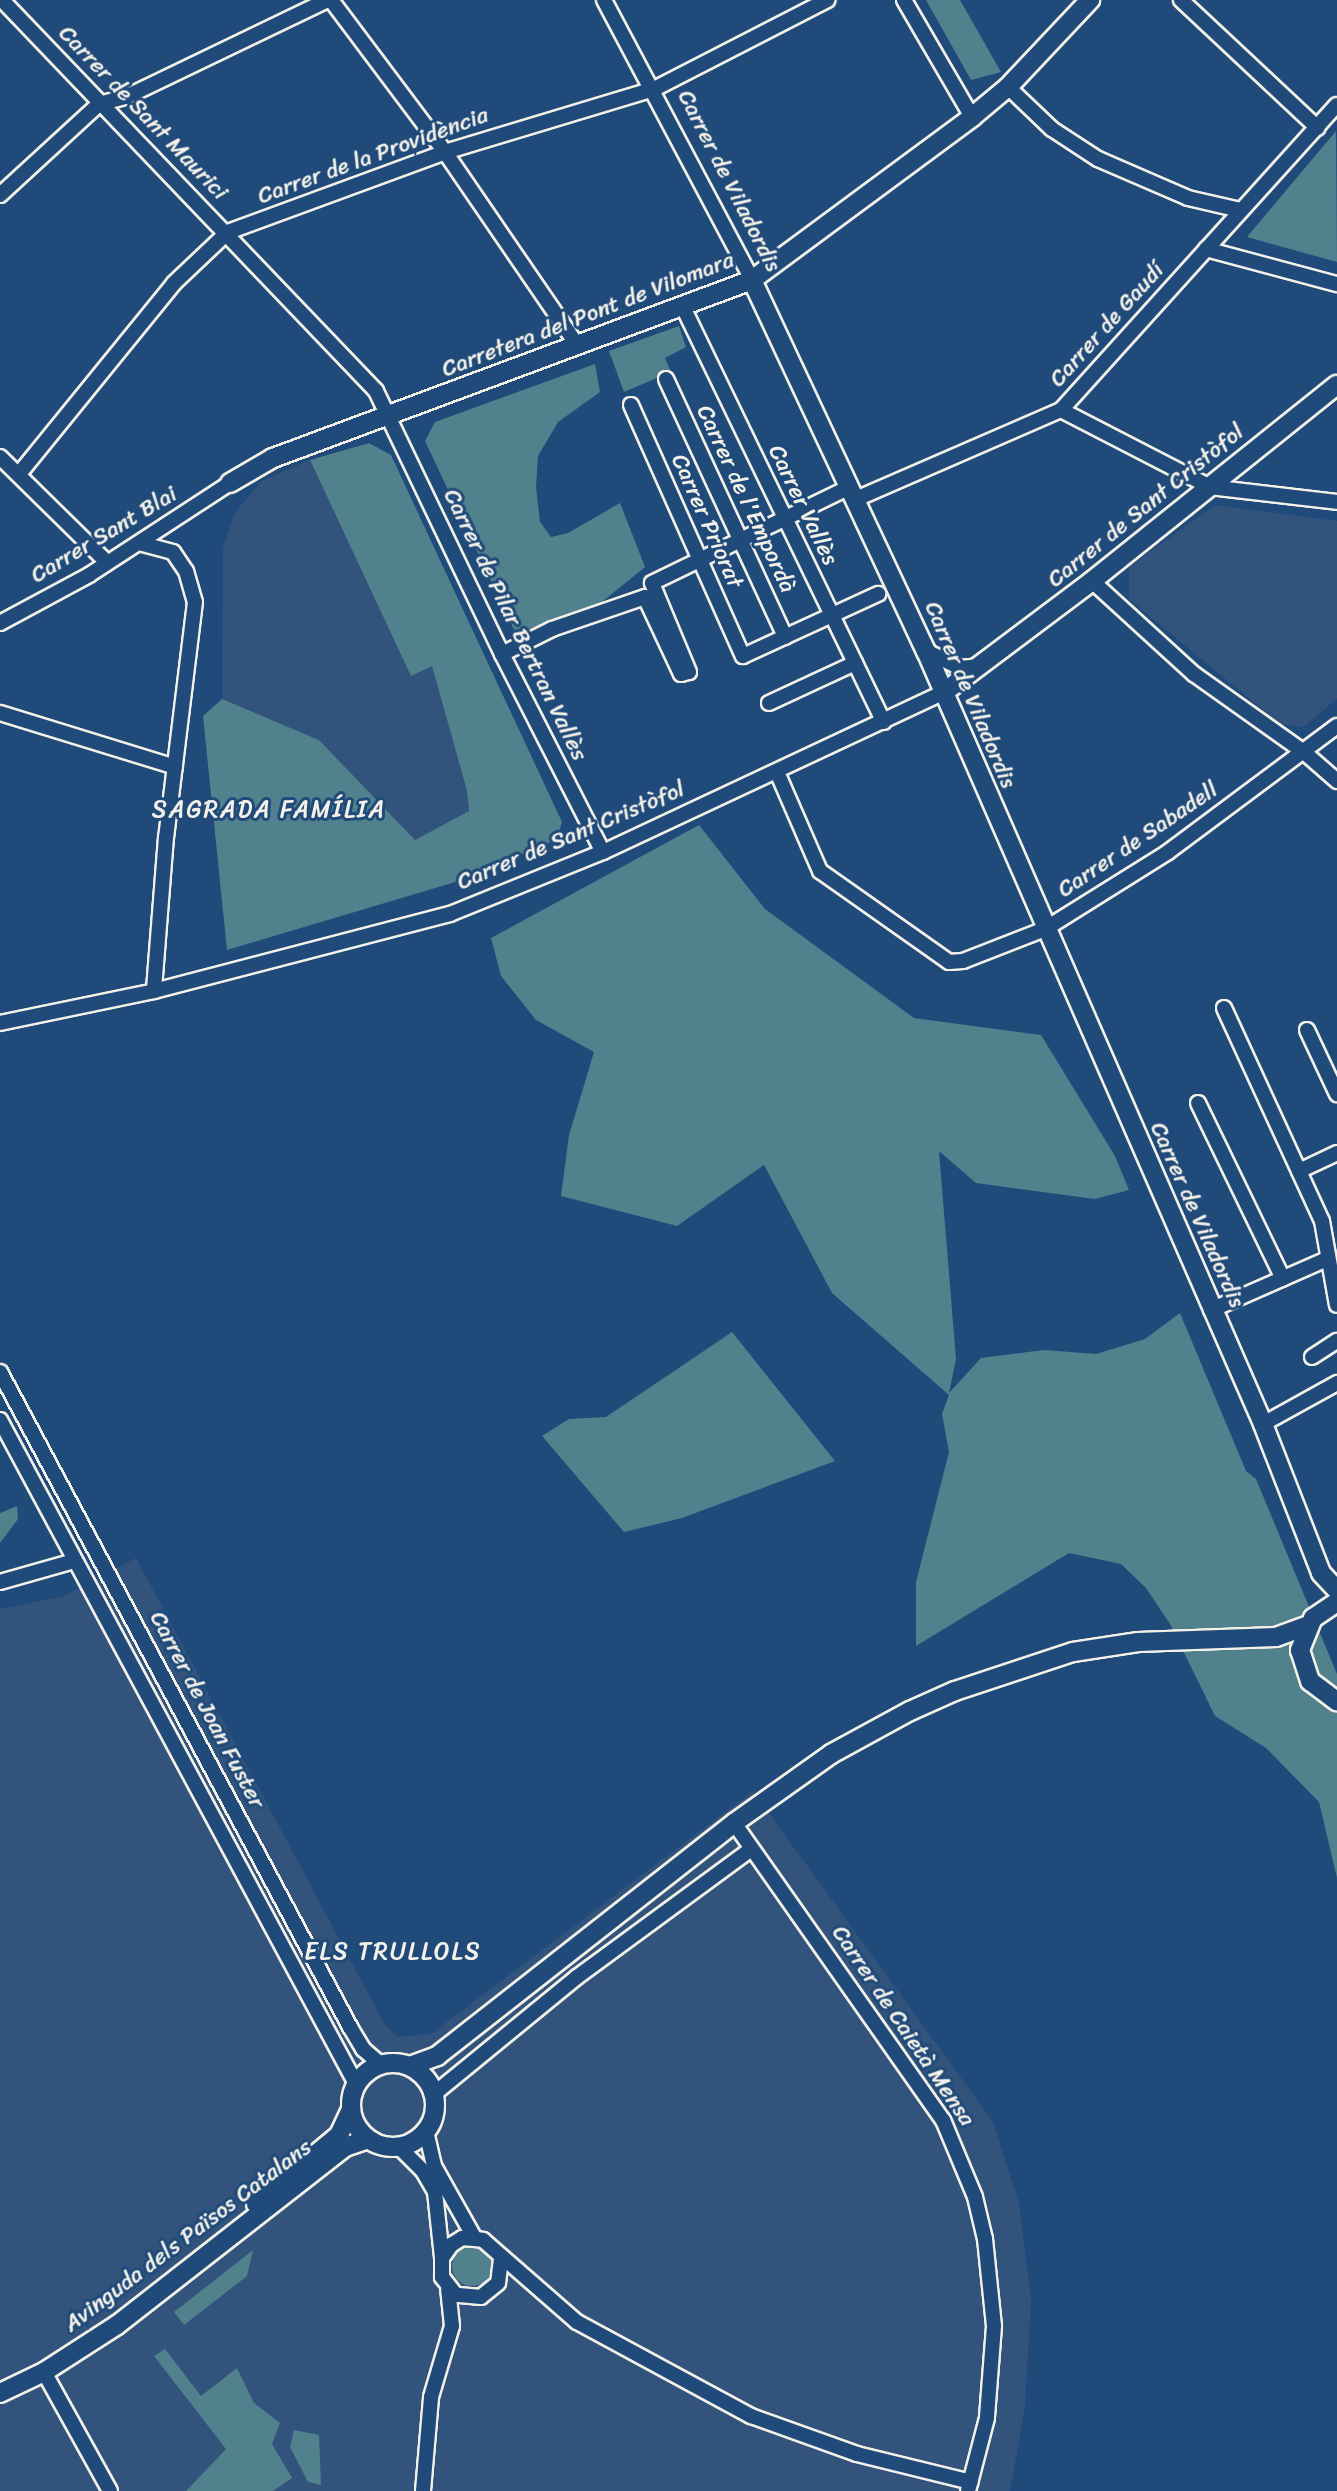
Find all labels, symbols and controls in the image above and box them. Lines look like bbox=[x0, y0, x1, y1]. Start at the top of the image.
street label: Carrer de Sant Maurici bbox=[52, 20, 234, 206]
street label: Carrer de Viladordis bbox=[671, 85, 787, 277]
street label: Carrer de la Providència bbox=[254, 101, 492, 211]
street label: Carretera del Pont de Vilomara bbox=[437, 246, 739, 384]
street label: Carrer de Gaudí bbox=[1044, 257, 1170, 393]
street label: Carrer de l'Empordà bbox=[690, 401, 802, 597]
street label: Carrer de Sant Cristòfol bbox=[1042, 418, 1250, 594]
street label: Carrer Vallès bbox=[762, 441, 844, 569]
street label: Carrer Priorat bbox=[665, 450, 749, 592]
street label: Carrer Sant Blai bbox=[26, 481, 182, 589]
street label: Carrer de Pilar Bertran Vallès bbox=[437, 485, 593, 765]
street label: Carrer de Viladordis bbox=[918, 597, 1022, 793]
street label: Carrer de Sant Cristòfol bbox=[452, 775, 690, 897]
street label: Carrer de Sabadell bbox=[1052, 776, 1224, 904]
district label: SAGRADA FAMÍLIA bbox=[154, 796, 384, 824]
street label: Carrer de Viladordis bbox=[1143, 1117, 1251, 1313]
street label: Carrer de Joan Fuster bbox=[143, 1606, 271, 1814]
street label: Carrer de Caietà Mensa bbox=[825, 1920, 981, 2132]
district label: ELS TRULLOLS bbox=[307, 1938, 479, 1966]
street label: Avinguda dels Països Catalans bbox=[59, 2134, 317, 2338]

